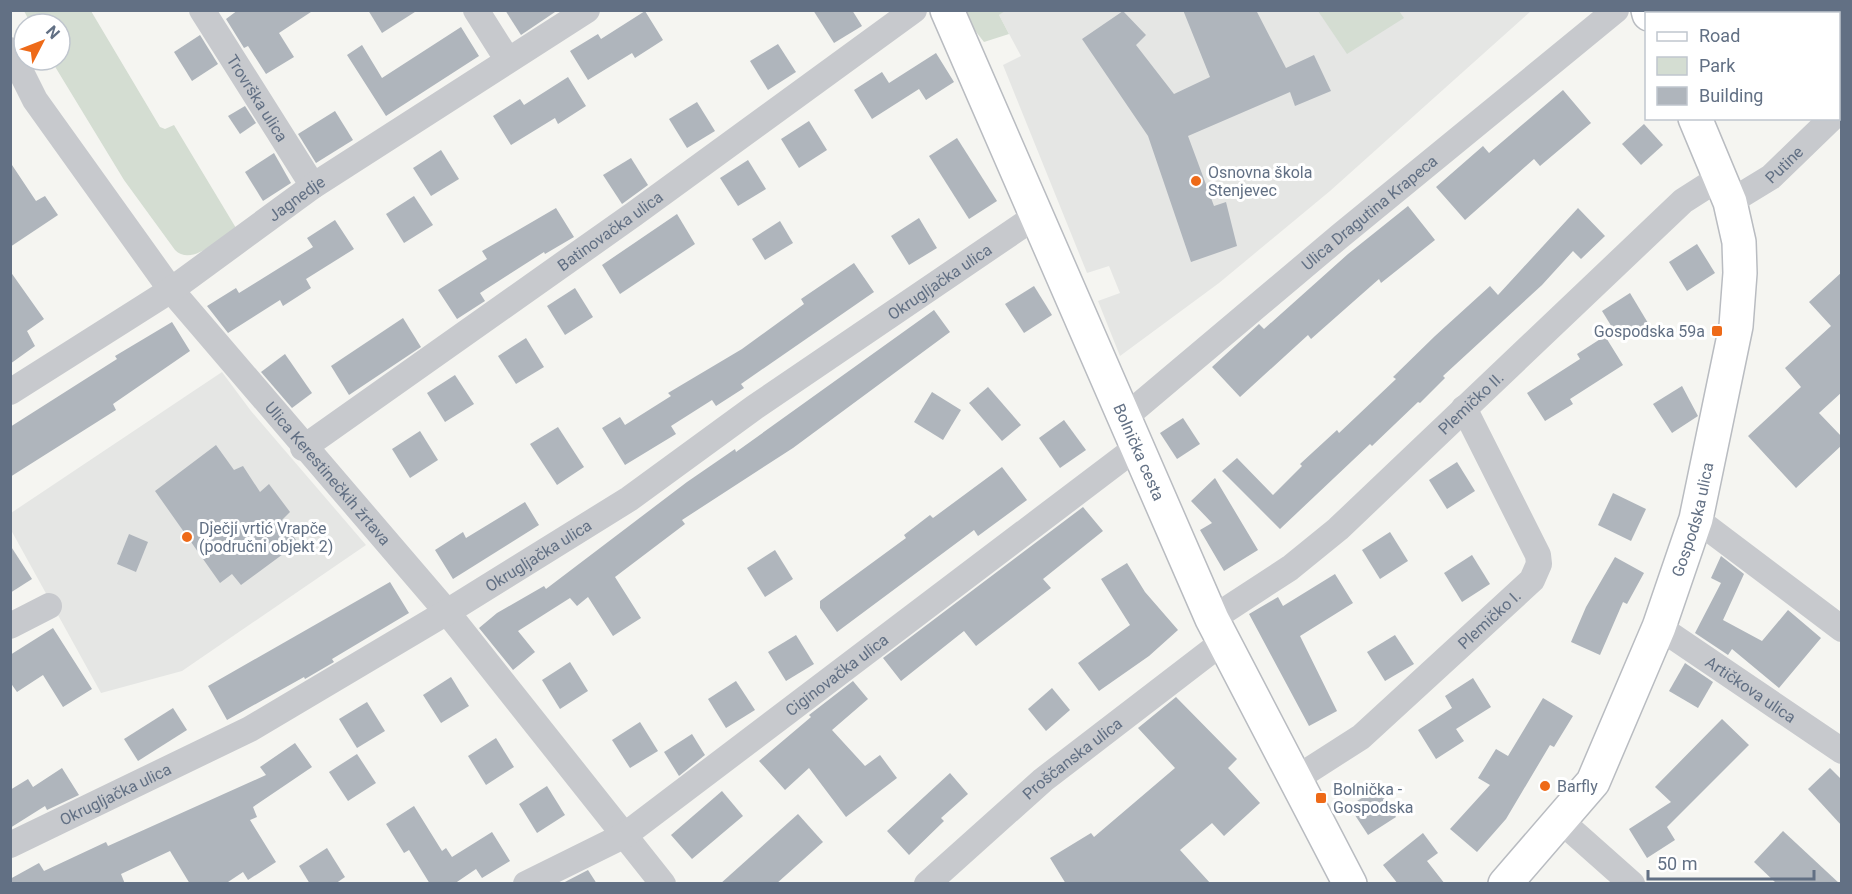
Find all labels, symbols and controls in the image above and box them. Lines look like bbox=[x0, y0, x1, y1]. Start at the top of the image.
north arrow bbox=[12, 12, 72, 72]
legend bbox=[1645, 12, 1840, 120]
text: N bbox=[42, 22, 64, 43]
text: Road bbox=[1699, 25, 1740, 46]
street label: Trovrška ulica bbox=[223, 51, 292, 145]
text: Park bbox=[1699, 55, 1736, 76]
text: Building bbox=[1699, 85, 1763, 106]
street label: Putine bbox=[1761, 142, 1807, 187]
street label: Ulica Dragutina Krapeca bbox=[1297, 151, 1441, 274]
place label: Osnovna škola Stenjevec bbox=[1208, 163, 1312, 200]
street label: Jagnedje bbox=[264, 172, 328, 225]
marker: Osnovna škola Stenjevec bbox=[1189, 174, 1203, 188]
street label: Batinovačka ulica bbox=[554, 187, 666, 275]
street label: Okrugljačka ulica bbox=[884, 240, 995, 324]
place label: Gospodska 59a bbox=[1594, 322, 1705, 341]
marker: Gospodska 59a bbox=[1710, 324, 1724, 338]
street label: Plemičko II. bbox=[1434, 367, 1507, 438]
street label: Ulica Kerestinečkih žrtava bbox=[261, 398, 395, 549]
street label: Bolnička cesta bbox=[1110, 401, 1169, 503]
street label: Gospodska ulica bbox=[1667, 461, 1717, 579]
street label: Okrugljačka ulica bbox=[481, 515, 595, 596]
place label: Dječji vrtić Vrapče (područni objekt 2) bbox=[199, 519, 333, 556]
marker: Dječji vrtić Vrapče (područni objekt 2) bbox=[180, 530, 194, 544]
street label: Plemičko I. bbox=[1454, 586, 1525, 653]
street label: Ciginovačka ulica bbox=[781, 630, 892, 720]
street label: Artičkova ulica bbox=[1702, 652, 1800, 727]
street label: Proščanska ulica bbox=[1018, 713, 1126, 803]
street label: Okrugljačka ulica bbox=[56, 759, 174, 829]
place label: Barfly bbox=[1557, 777, 1598, 796]
marker: Barfly bbox=[1538, 779, 1552, 793]
place label: Bolnička - Gospodska bbox=[1333, 780, 1413, 817]
marker: Bolnička - Gospodska bbox=[1314, 791, 1328, 805]
scale bar bbox=[1648, 843, 1814, 881]
text: 50 m bbox=[1657, 853, 1697, 874]

